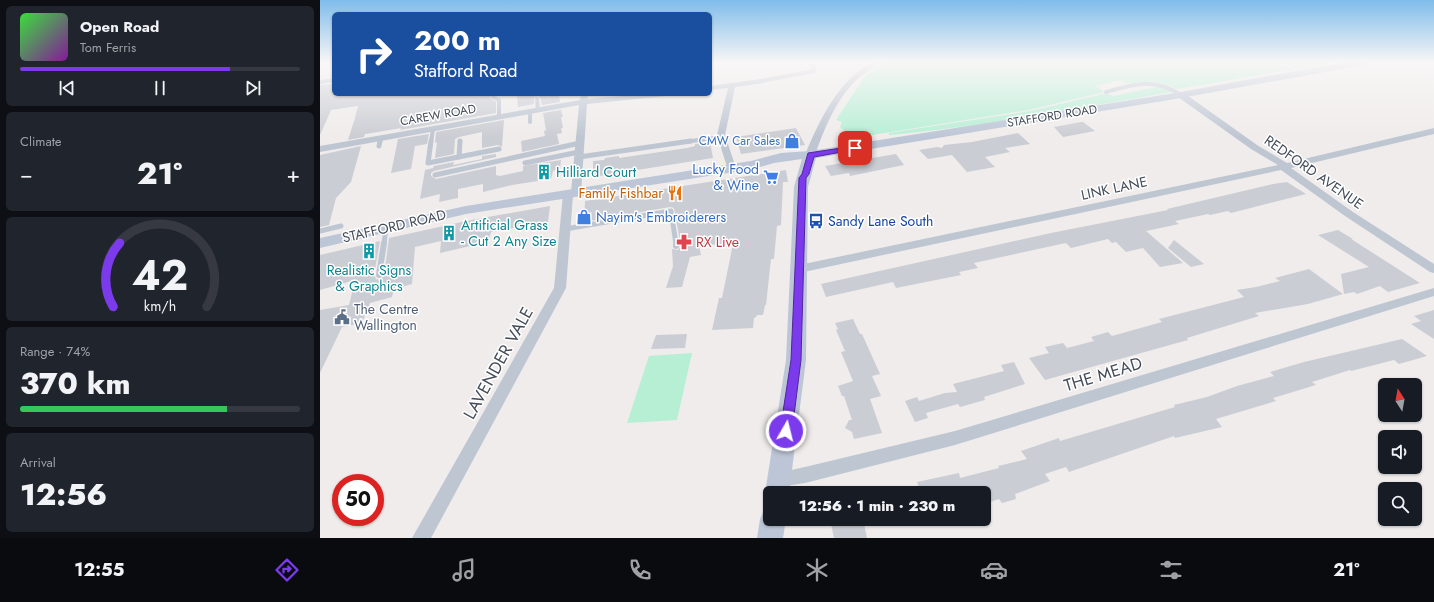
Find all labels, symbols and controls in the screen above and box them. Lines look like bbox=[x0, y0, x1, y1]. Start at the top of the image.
text: Open Road bbox=[80, 16, 159, 38]
text: 200 m bbox=[414, 20, 501, 61]
icon: right bbox=[348, 28, 400, 80]
text: Tom Ferris bbox=[80, 38, 136, 57]
text: Stafford Road bbox=[414, 58, 518, 84]
icon: previous bbox=[56, 77, 78, 99]
icon: pause bbox=[149, 77, 171, 99]
icon: next bbox=[242, 77, 264, 99]
street label: CAREW ROAD bbox=[399, 99, 477, 131]
street label: STAFFORD ROAD bbox=[1006, 100, 1098, 132]
street label: REDFORD AVENUE bbox=[1260, 130, 1368, 214]
pin bbox=[838, 131, 872, 165]
text: Climate bbox=[20, 132, 61, 151]
place label: CMW Car Sales bbox=[699, 132, 780, 150]
shop icon: CMW Car Sales bbox=[783, 132, 801, 150]
icon: arrive bbox=[844, 137, 866, 159]
text: 21° bbox=[137, 152, 182, 195]
text: − bbox=[20, 158, 33, 190]
text: + bbox=[286, 158, 300, 190]
place label: Lucky Food & Wine bbox=[692, 159, 759, 195]
place label: Hilliard Court bbox=[556, 162, 637, 182]
building icon: Hilliard Court bbox=[535, 163, 553, 181]
supermarket icon: Lucky Food & Wine bbox=[762, 168, 780, 186]
street label: LINK LANE bbox=[1079, 171, 1149, 205]
place label: Family Fishbar bbox=[578, 183, 663, 203]
restaurant icon: Family Fishbar bbox=[666, 184, 684, 202]
street label: STAFFORD ROAD bbox=[340, 204, 448, 248]
place label: Nayim's Embroiderers bbox=[596, 207, 727, 227]
shop icon: Nayim's Embroiderers bbox=[575, 208, 593, 226]
place label: Sandy Lane South bbox=[828, 211, 933, 231]
bus stop icon: Sandy Lane South bbox=[807, 212, 825, 230]
place label: Artificial Grass - Cut 2 Any Size bbox=[461, 215, 556, 251]
building icon: Artificial Grass - Cut 2 Any Size bbox=[440, 224, 458, 242]
place label: RX Live bbox=[696, 232, 739, 252]
pharmacy icon: RX Live bbox=[675, 233, 693, 251]
building icon: Realistic Signs & Graphics bbox=[360, 242, 378, 260]
text: 42 bbox=[132, 245, 188, 306]
place label: Realistic Signs & Graphics bbox=[327, 260, 412, 296]
text: km/h bbox=[144, 296, 176, 316]
place label: The Centre Wallington bbox=[354, 299, 419, 335]
street label: LAVENDER VALE bbox=[457, 303, 539, 423]
public building icon: The Centre Wallington bbox=[333, 308, 351, 326]
text: Range · 74% bbox=[20, 342, 90, 361]
street label: THE MEAD bbox=[1061, 351, 1145, 397]
text: 370 km bbox=[20, 362, 131, 405]
north arrow bbox=[1378, 378, 1422, 422]
map controls bbox=[1378, 378, 1422, 526]
position arrow bbox=[765, 410, 807, 452]
button: sound bbox=[1378, 430, 1422, 474]
text: Arrival bbox=[20, 453, 56, 472]
text: 12:56 bbox=[20, 473, 107, 516]
speed limit sign: 50 bbox=[332, 474, 384, 526]
button: search bbox=[1378, 482, 1422, 526]
text: 12:56 · 1 min · 230 m bbox=[799, 495, 955, 517]
icon: directions bbox=[273, 556, 301, 584]
icon: music bbox=[450, 556, 478, 584]
icon: phone bbox=[626, 556, 654, 584]
icon: climate bbox=[803, 556, 831, 584]
icon: car bbox=[980, 556, 1008, 584]
icon: filters bbox=[1157, 556, 1185, 584]
text: 12:55 bbox=[74, 557, 124, 583]
text: 21° bbox=[1333, 557, 1360, 583]

